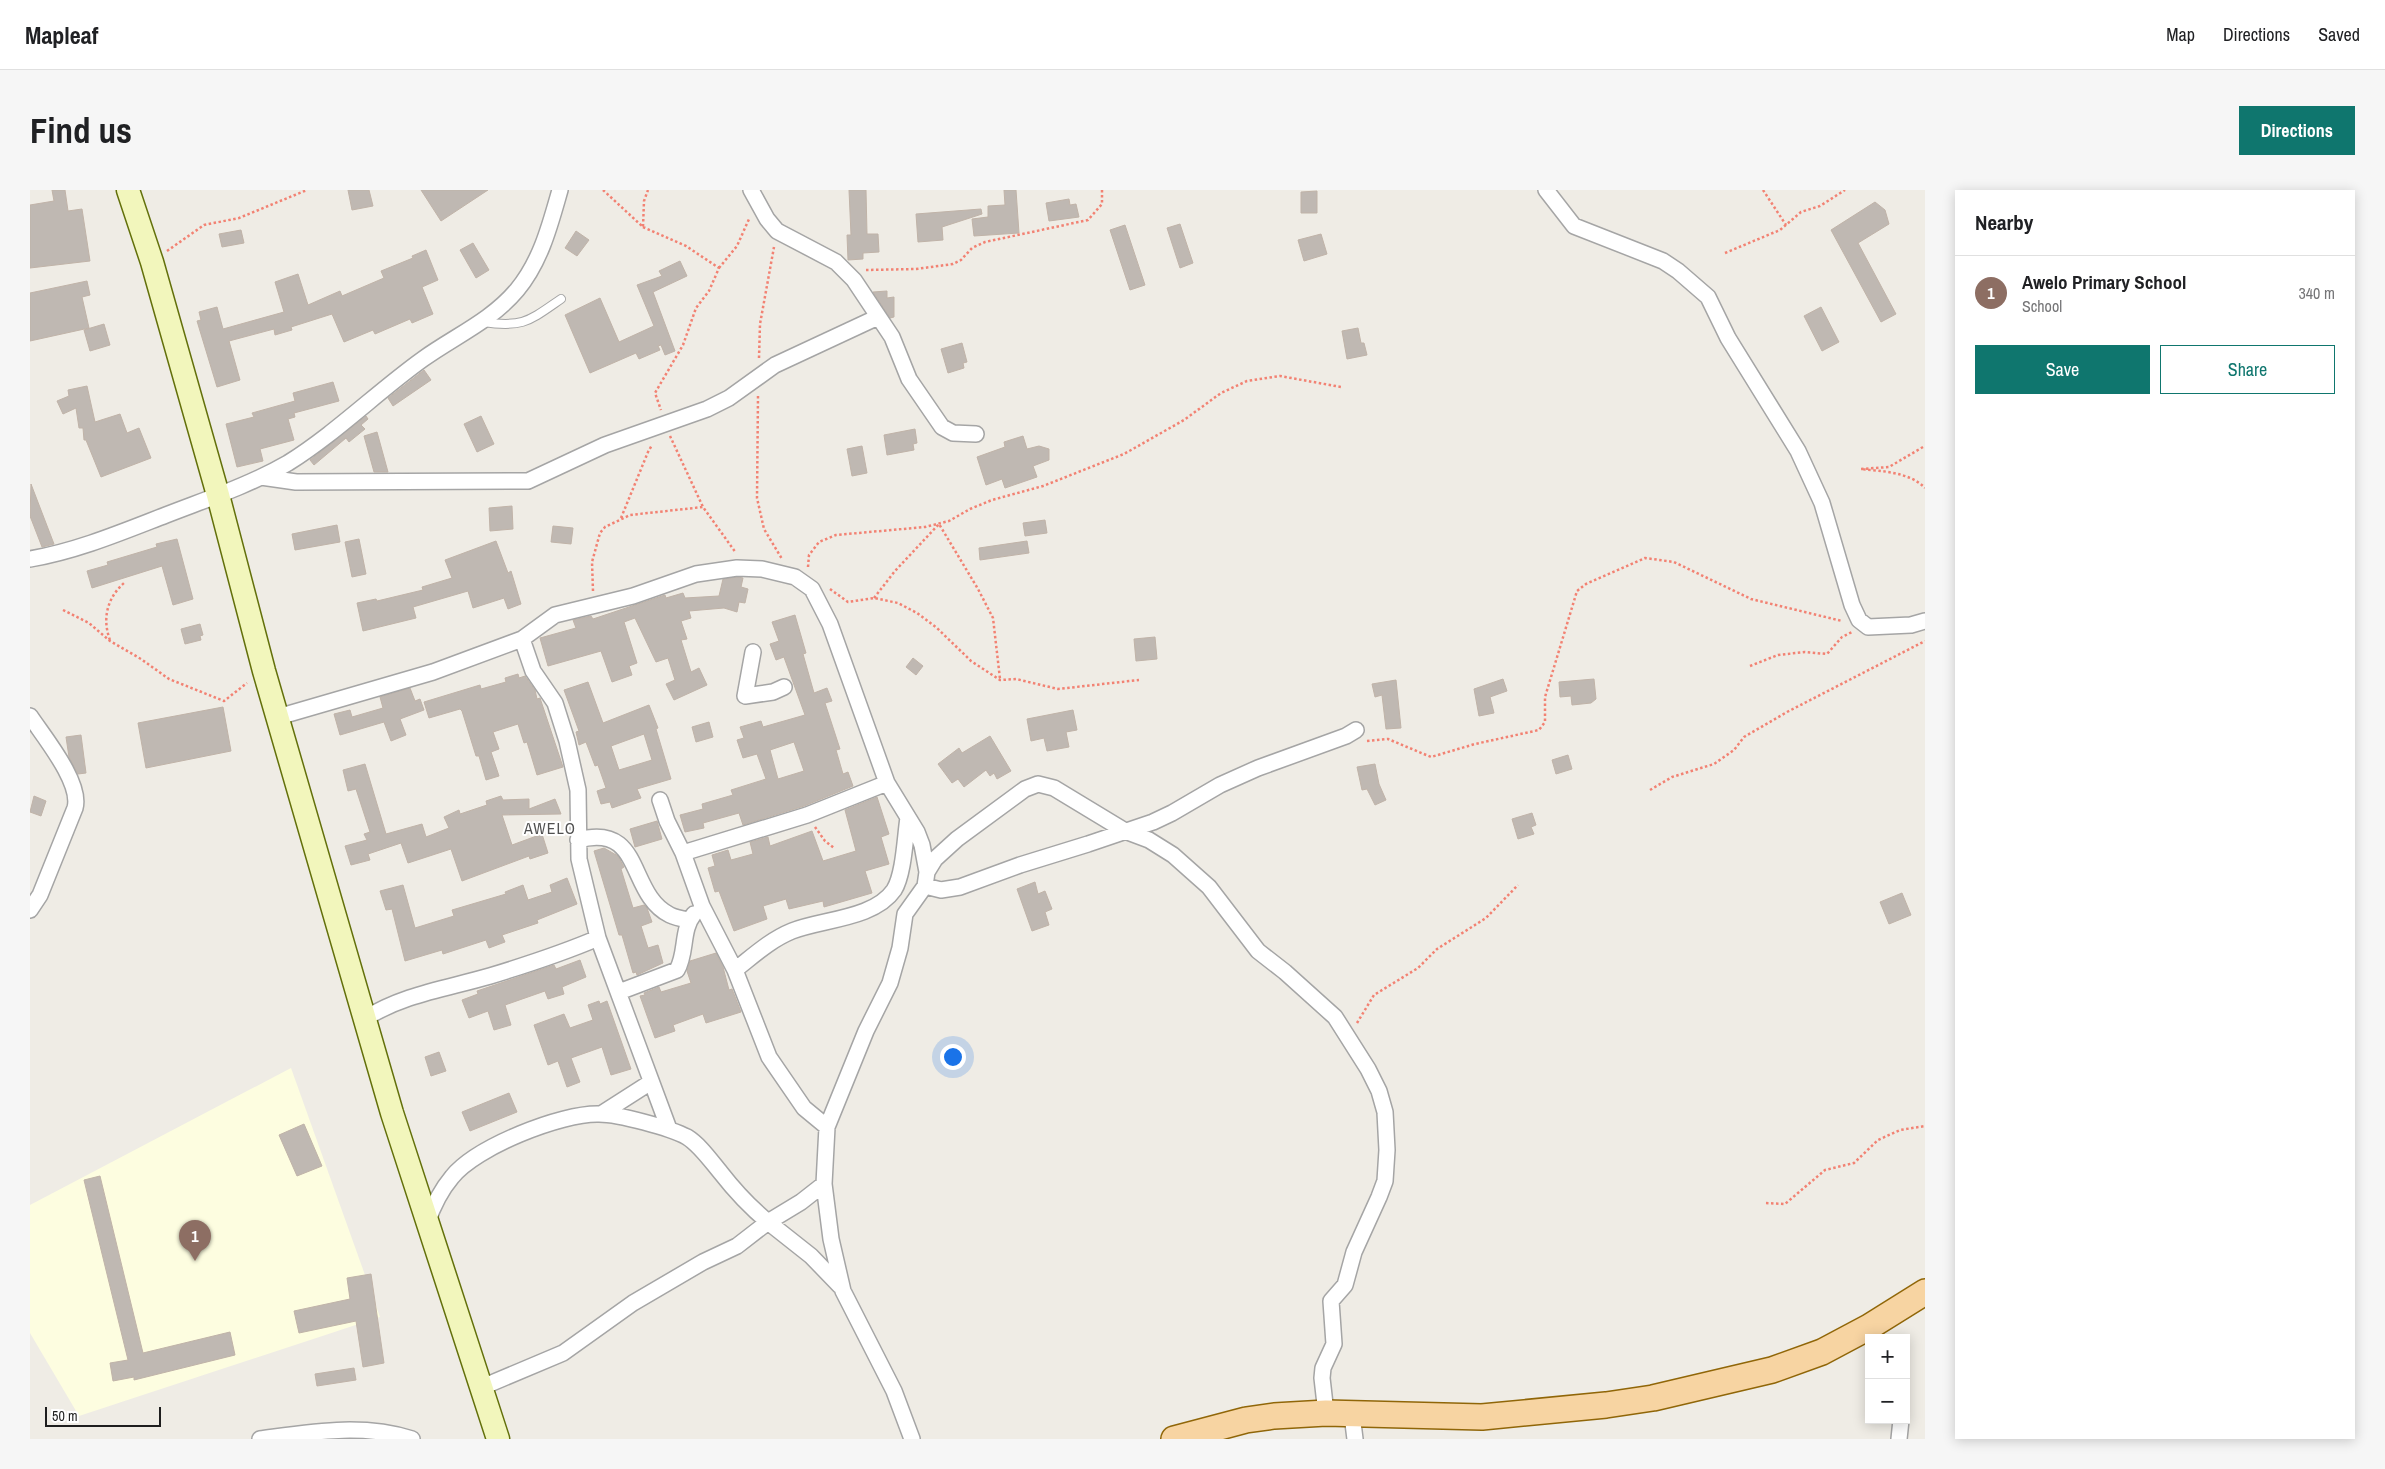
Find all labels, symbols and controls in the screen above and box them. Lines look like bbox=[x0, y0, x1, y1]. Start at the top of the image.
text: Mapleaf bbox=[25, 19, 98, 51]
text: Map bbox=[2166, 22, 2195, 47]
text: Directions bbox=[2223, 22, 2290, 47]
text: Saved bbox=[2318, 22, 2360, 47]
button: Directions bbox=[2239, 106, 2355, 155]
text: Find us bbox=[30, 107, 132, 154]
text: Nearby bbox=[1975, 208, 2033, 237]
text: Awelo Primary School bbox=[2022, 269, 2186, 295]
text: 1 bbox=[1987, 282, 1995, 304]
text: 340 m bbox=[2299, 282, 2335, 304]
text: School bbox=[2022, 295, 2062, 317]
button: Save bbox=[1975, 345, 2150, 394]
button: Share bbox=[2160, 345, 2335, 394]
district label: AWELO bbox=[523, 817, 576, 839]
your location bbox=[940, 1044, 966, 1070]
pin: 1 bbox=[179, 1220, 211, 1261]
map controls bbox=[1865, 1334, 1910, 1424]
button: + bbox=[1865, 1334, 1910, 1379]
button: − bbox=[1865, 1379, 1910, 1424]
scale bar bbox=[45, 1404, 161, 1427]
text: 50 m bbox=[52, 1407, 78, 1425]

